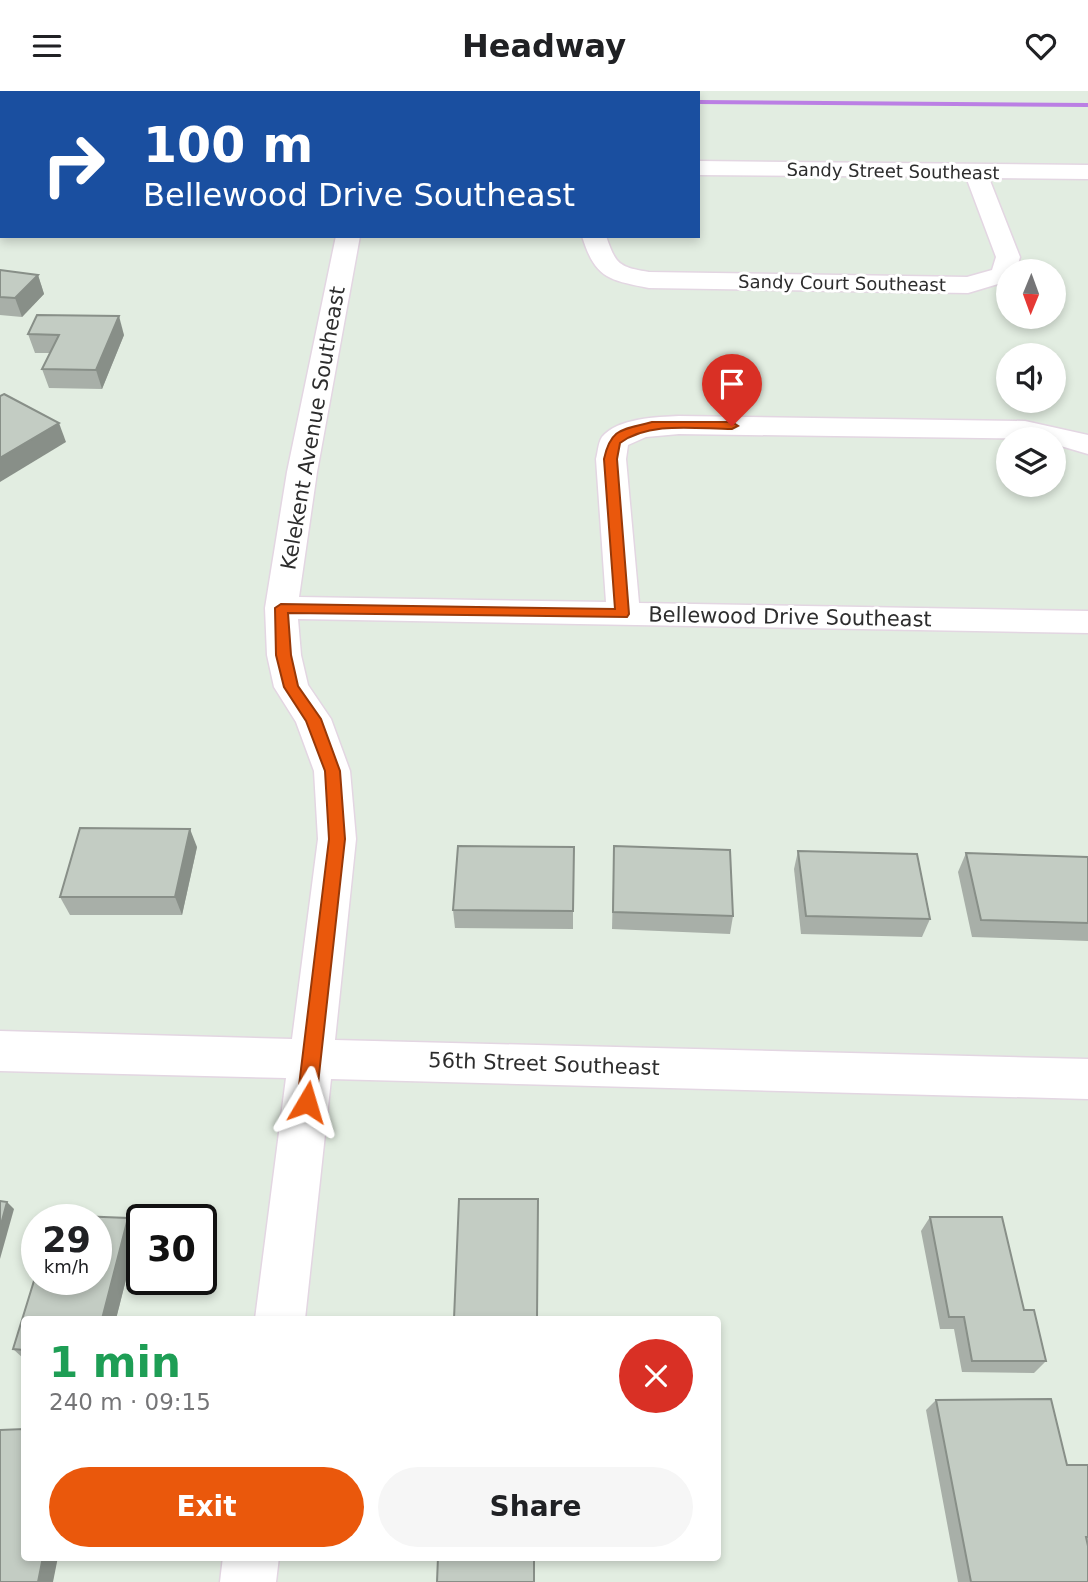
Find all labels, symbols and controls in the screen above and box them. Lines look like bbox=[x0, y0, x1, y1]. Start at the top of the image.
icon: menu bbox=[28, 27, 66, 65]
text: Headway bbox=[462, 27, 626, 65]
icon: heart bbox=[1022, 27, 1060, 65]
text: 100 m bbox=[143, 117, 313, 174]
icon: right bbox=[28, 119, 119, 210]
street label: Sandy Street Southeast bbox=[786, 159, 1000, 183]
text: Bellewood Drive Southeast bbox=[143, 176, 575, 214]
north arrow bbox=[996, 259, 1066, 329]
map controls bbox=[996, 259, 1066, 497]
street label: Sandy Court Southeast bbox=[738, 271, 946, 295]
street label: Kelekent Avenue Southeast bbox=[276, 284, 350, 572]
button: sound bbox=[996, 343, 1066, 413]
pin bbox=[702, 354, 762, 426]
icon: arrive bbox=[713, 365, 751, 403]
button: layers bbox=[996, 427, 1066, 497]
street label: Bellewood Drive Southeast bbox=[648, 603, 932, 631]
street label: 56th Street Southeast bbox=[428, 1048, 660, 1080]
position arrow bbox=[270, 1065, 344, 1139]
speed limit sign: 30 bbox=[126, 1204, 217, 1295]
text: 29 bbox=[42, 1220, 91, 1260]
text: km/h bbox=[44, 1256, 89, 1277]
text: 1 min bbox=[49, 1338, 181, 1387]
button: close bbox=[619, 1339, 693, 1413]
text: 240 m · 09:15 bbox=[49, 1389, 211, 1415]
button: Exit bbox=[49, 1467, 364, 1547]
button: Share bbox=[378, 1467, 693, 1547]

